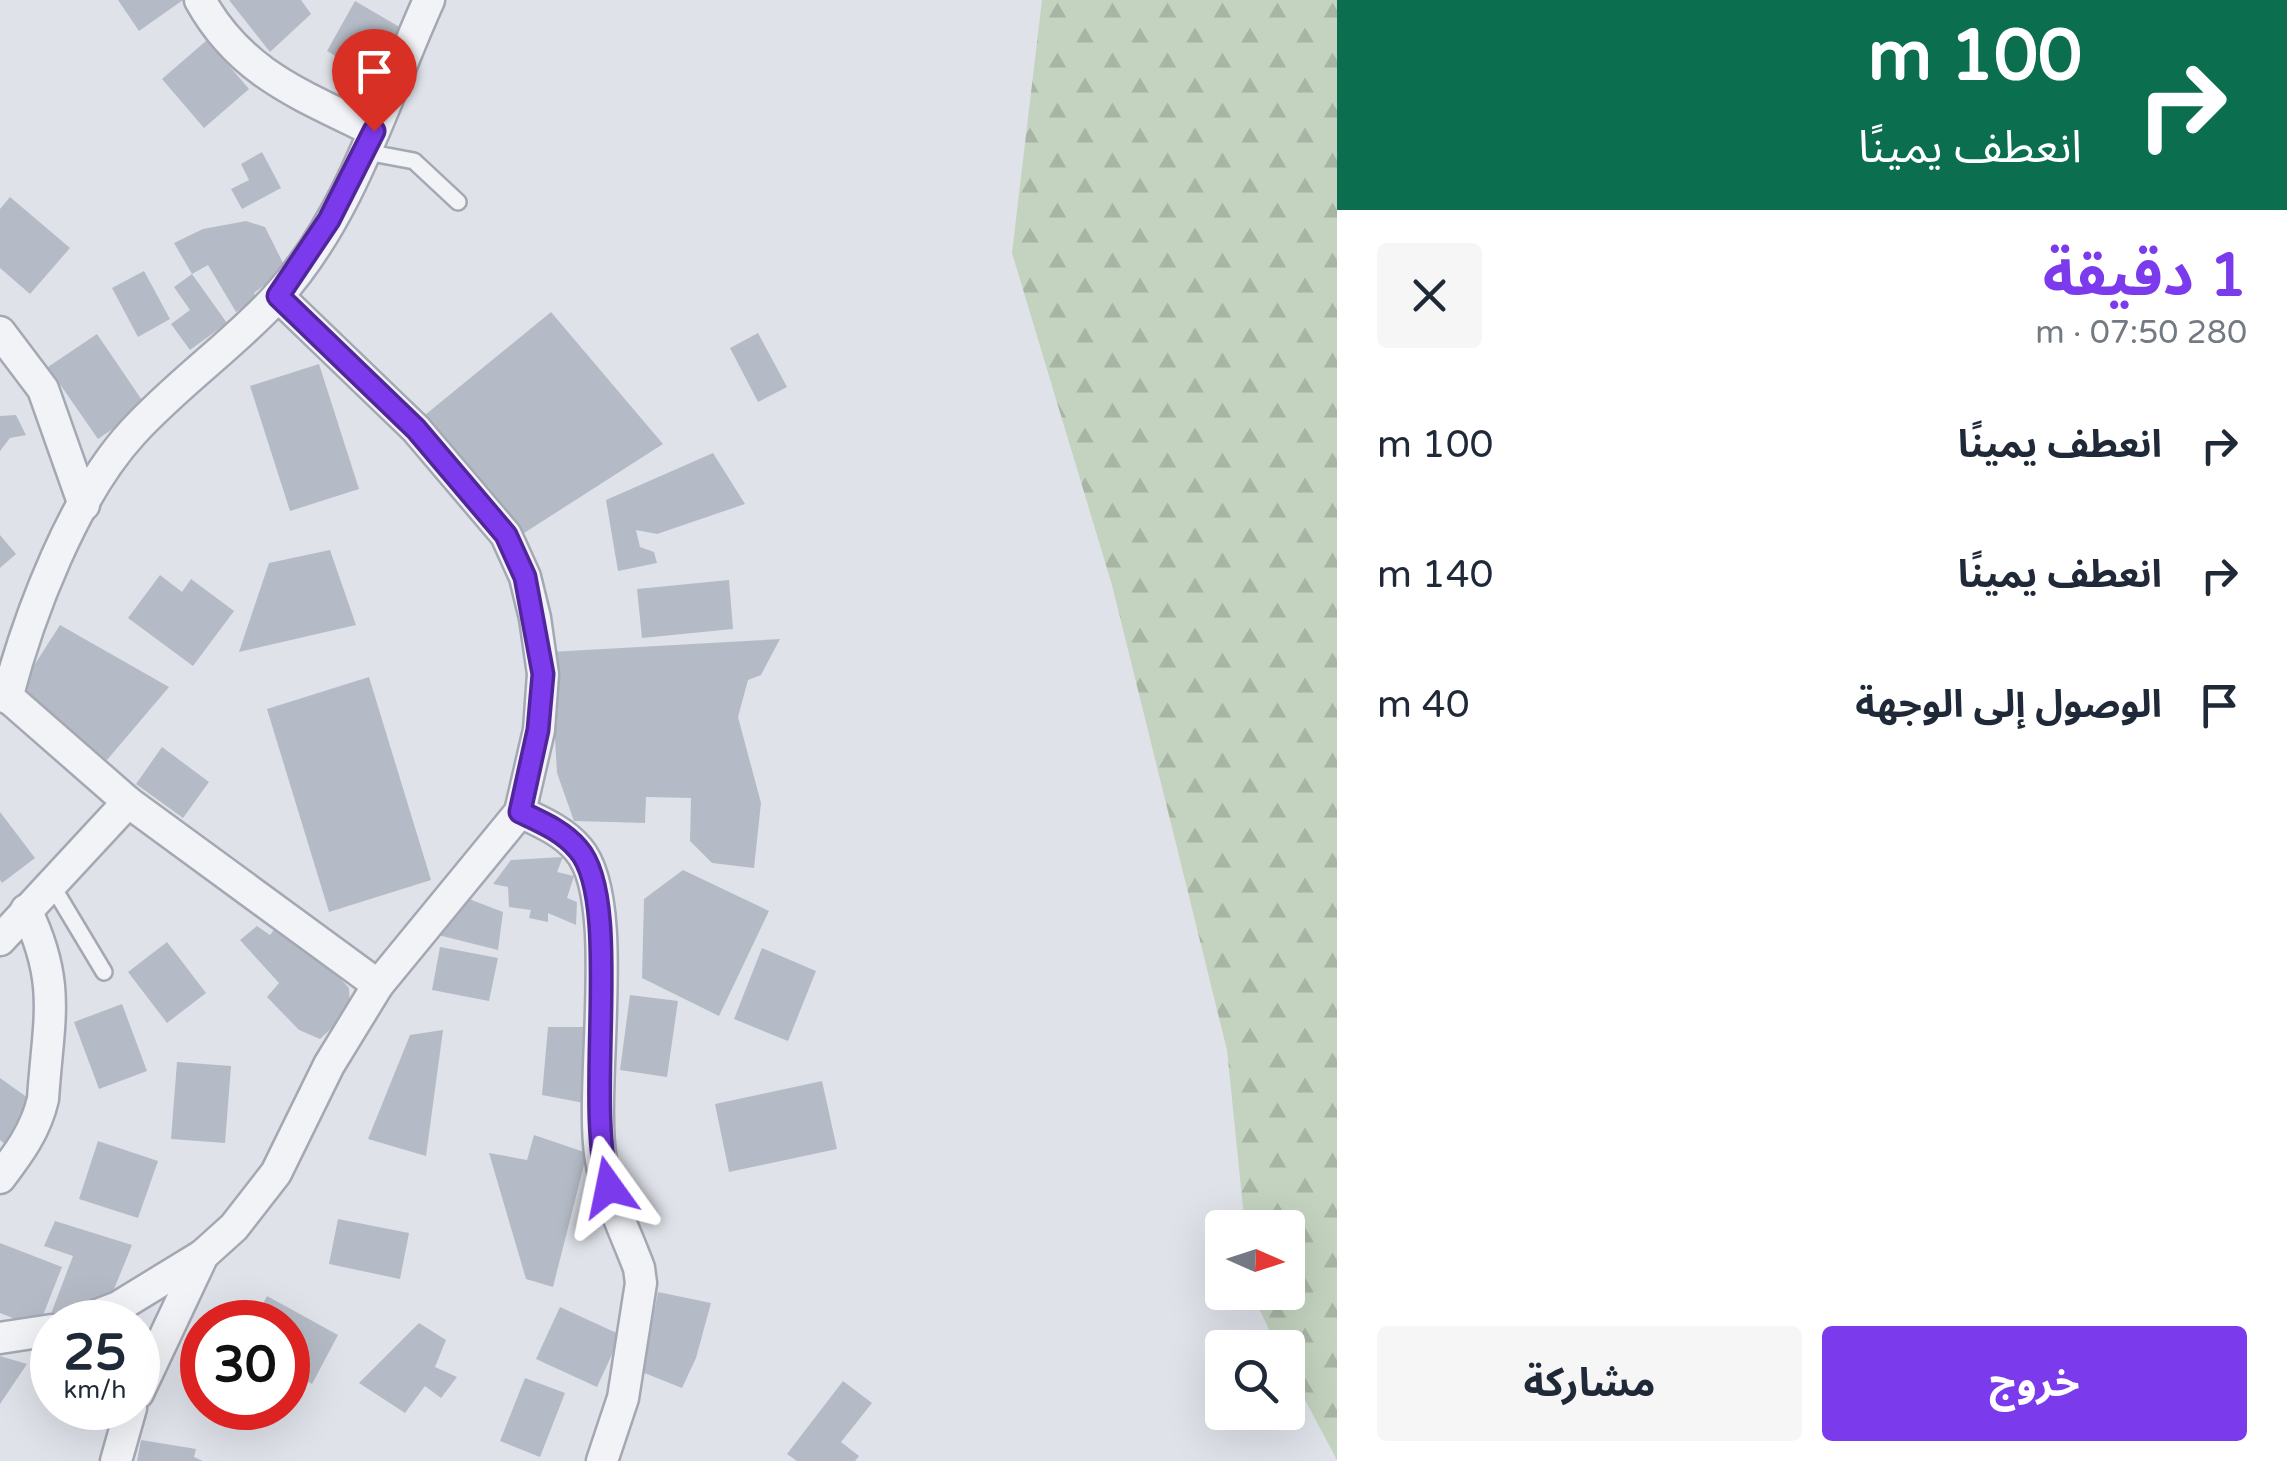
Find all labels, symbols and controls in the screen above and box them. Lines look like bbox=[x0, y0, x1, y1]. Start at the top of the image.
text: 100 m bbox=[1868, 15, 2082, 99]
pin bbox=[332, 29, 417, 132]
icon: right bbox=[2117, 40, 2247, 170]
icon: arrive bbox=[347, 44, 402, 99]
text: انعطف يمينًا bbox=[1858, 121, 2082, 175]
text: 1 دقيقة bbox=[2043, 240, 2247, 312]
button: close bbox=[1377, 243, 1482, 348]
text: 280 m · 07:50 bbox=[2035, 314, 2247, 352]
icon: right bbox=[2192, 418, 2247, 473]
text: 100 m bbox=[1377, 422, 1493, 468]
text: انعطف يمينًا bbox=[1958, 422, 2162, 468]
icon: right bbox=[2192, 548, 2247, 603]
text: 140 m bbox=[1377, 552, 1493, 598]
text: انعطف يمينًا bbox=[1958, 552, 2162, 598]
icon: arrive bbox=[2192, 678, 2247, 733]
text: 40 m bbox=[1377, 682, 1470, 728]
text: الوصول إلى الوجهة bbox=[1855, 682, 2162, 728]
position arrow bbox=[557, 1135, 661, 1239]
north arrow bbox=[1205, 1210, 1305, 1310]
map controls bbox=[1205, 1210, 1305, 1430]
speed limit sign: 30 bbox=[180, 1300, 310, 1430]
text: 25 bbox=[64, 1323, 126, 1383]
button: مشاركة bbox=[1377, 1326, 1802, 1441]
button: خروج bbox=[1822, 1326, 2247, 1441]
button: search bbox=[1205, 1330, 1305, 1430]
text: km/h bbox=[64, 1375, 126, 1405]

